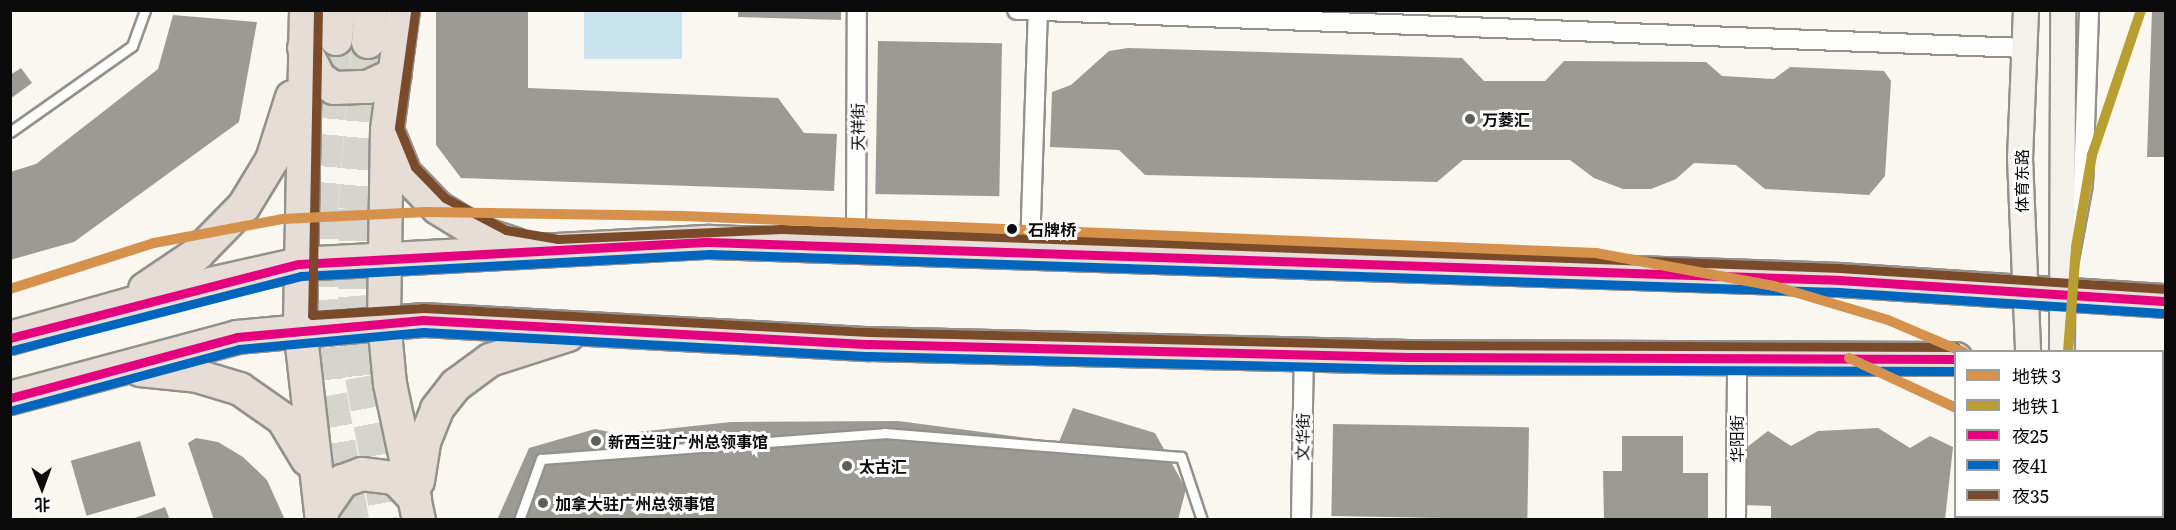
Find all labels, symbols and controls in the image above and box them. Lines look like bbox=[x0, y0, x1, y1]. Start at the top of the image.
street label: 天祥街 bbox=[847, 103, 867, 151]
place label: 万菱汇 bbox=[1482, 109, 1530, 129]
marker: 万菱汇 bbox=[1463, 112, 1477, 126]
street label: 体育东路 bbox=[2011, 149, 2031, 213]
marker: 石牌桥 bbox=[1001, 218, 1023, 240]
place label: 石牌桥 bbox=[1028, 219, 1076, 239]
legend bbox=[1954, 350, 2164, 518]
text: 地铁 3 bbox=[2012, 362, 2061, 389]
text: 地铁 1 bbox=[2012, 392, 2059, 419]
street label: 文华街 bbox=[1292, 413, 1312, 461]
street label: 华阳街 bbox=[1726, 415, 1746, 463]
text: 夜25 bbox=[2012, 422, 2048, 449]
place label: 新西兰驻广州总领事馆 bbox=[608, 431, 768, 451]
marker: 新西兰驻广州总领事馆 bbox=[589, 434, 603, 448]
text: 夜41 bbox=[2012, 452, 2047, 479]
place label: 太古汇 bbox=[859, 456, 907, 476]
north arrow bbox=[12, 458, 72, 518]
marker: 太古汇 bbox=[840, 459, 854, 473]
text: 夜35 bbox=[2012, 482, 2049, 509]
place label: 加拿大驻广州总领事馆 bbox=[555, 493, 715, 513]
text: 北 bbox=[34, 494, 51, 518]
marker: 加拿大驻广州总领事馆 bbox=[536, 496, 550, 510]

